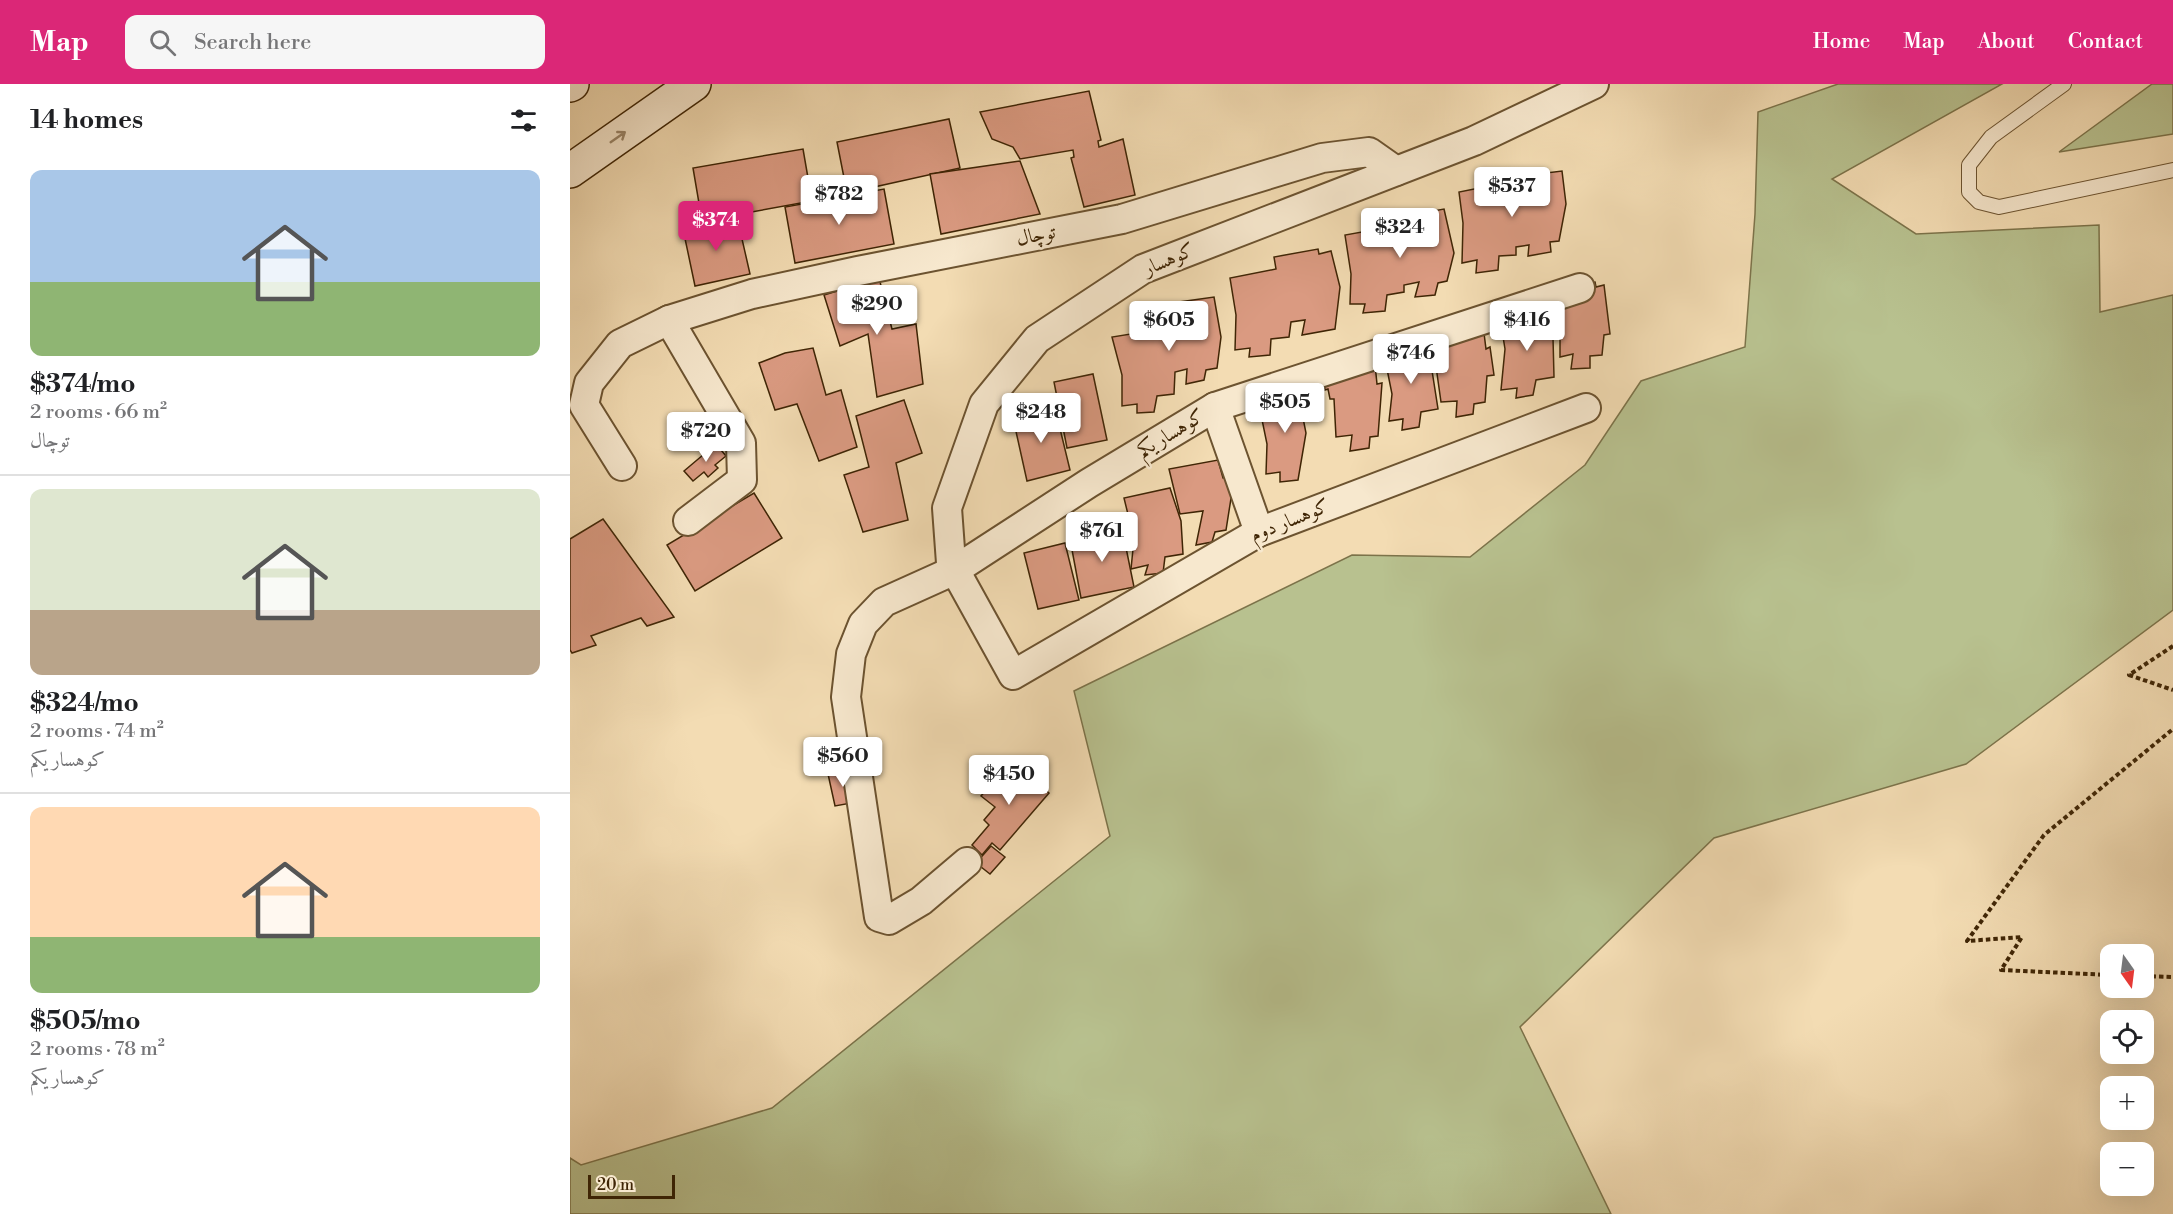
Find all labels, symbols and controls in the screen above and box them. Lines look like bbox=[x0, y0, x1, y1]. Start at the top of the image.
search box bbox=[125, 15, 545, 69]
text: Map bbox=[30, 25, 89, 60]
icon: search bbox=[146, 26, 179, 59]
text: Search here bbox=[194, 29, 311, 56]
text: Home bbox=[1813, 29, 1870, 55]
text: Map bbox=[1903, 29, 1945, 55]
text: About bbox=[1978, 29, 2035, 55]
text: Contact bbox=[2068, 29, 2143, 55]
text: 14 homes bbox=[30, 104, 143, 136]
icon: filters bbox=[507, 104, 540, 137]
one-way arrow bbox=[609, 131, 625, 143]
pin: $537 bbox=[1476, 167, 1548, 218]
text: $537 bbox=[1488, 174, 1536, 199]
pin: $782 bbox=[803, 175, 875, 226]
text: $782 bbox=[815, 182, 863, 207]
pin: $374 bbox=[680, 201, 752, 252]
text: $374 bbox=[692, 208, 740, 233]
pin: $324 bbox=[1364, 208, 1436, 259]
icon: home bbox=[231, 209, 339, 317]
text: $324 bbox=[1375, 215, 1425, 240]
street label: توچال bbox=[1014, 220, 1058, 252]
street label: کوهسار bbox=[1138, 238, 1198, 283]
pin: $290 bbox=[841, 285, 913, 336]
text: $290 bbox=[851, 292, 903, 317]
pin: $605 bbox=[1133, 301, 1205, 352]
pin: $416 bbox=[1491, 301, 1563, 352]
text: $605 bbox=[1143, 308, 1195, 333]
text: $416 bbox=[1504, 308, 1550, 333]
pin: $746 bbox=[1375, 334, 1447, 385]
text: $746 bbox=[1387, 341, 1435, 366]
text: $374/mo bbox=[30, 368, 135, 400]
pin: $505 bbox=[1249, 383, 1321, 434]
text: $505 bbox=[1259, 390, 1311, 415]
pin: $248 bbox=[1005, 393, 1077, 444]
text: 2 rooms · 66 m² bbox=[30, 400, 167, 425]
text: $248 bbox=[1016, 400, 1066, 425]
street label: کوهسار یکم bbox=[1132, 404, 1212, 468]
pin: $720 bbox=[670, 412, 742, 463]
text: $720 bbox=[681, 419, 731, 444]
text: توچال bbox=[30, 429, 69, 454]
street label: کوهسار دوم bbox=[1247, 494, 1335, 552]
pin: $761 bbox=[1066, 512, 1138, 563]
text: $761 bbox=[1080, 519, 1124, 544]
icon: home bbox=[231, 528, 339, 636]
text: $324/mo bbox=[30, 687, 139, 719]
text: 2 rooms · 74 m² bbox=[30, 719, 164, 744]
pin: $560 bbox=[807, 737, 879, 788]
text: $560 bbox=[817, 744, 869, 769]
text: کوهسار یکم bbox=[30, 748, 105, 773]
pin: $450 bbox=[973, 755, 1045, 806]
text: $450 bbox=[983, 762, 1035, 787]
icon: home bbox=[231, 846, 339, 954]
north arrow bbox=[2100, 944, 2154, 998]
map controls bbox=[2100, 944, 2154, 1196]
text: $505/mo bbox=[30, 1005, 141, 1037]
button: locate bbox=[2100, 1010, 2154, 1064]
text: 2 rooms · 78 m² bbox=[30, 1037, 165, 1062]
text: کوهسار یکم bbox=[30, 1066, 105, 1091]
button: + bbox=[2100, 1076, 2154, 1130]
button: − bbox=[2100, 1142, 2154, 1196]
scale bar bbox=[588, 1172, 675, 1200]
text: 20 m bbox=[597, 1175, 634, 1195]

